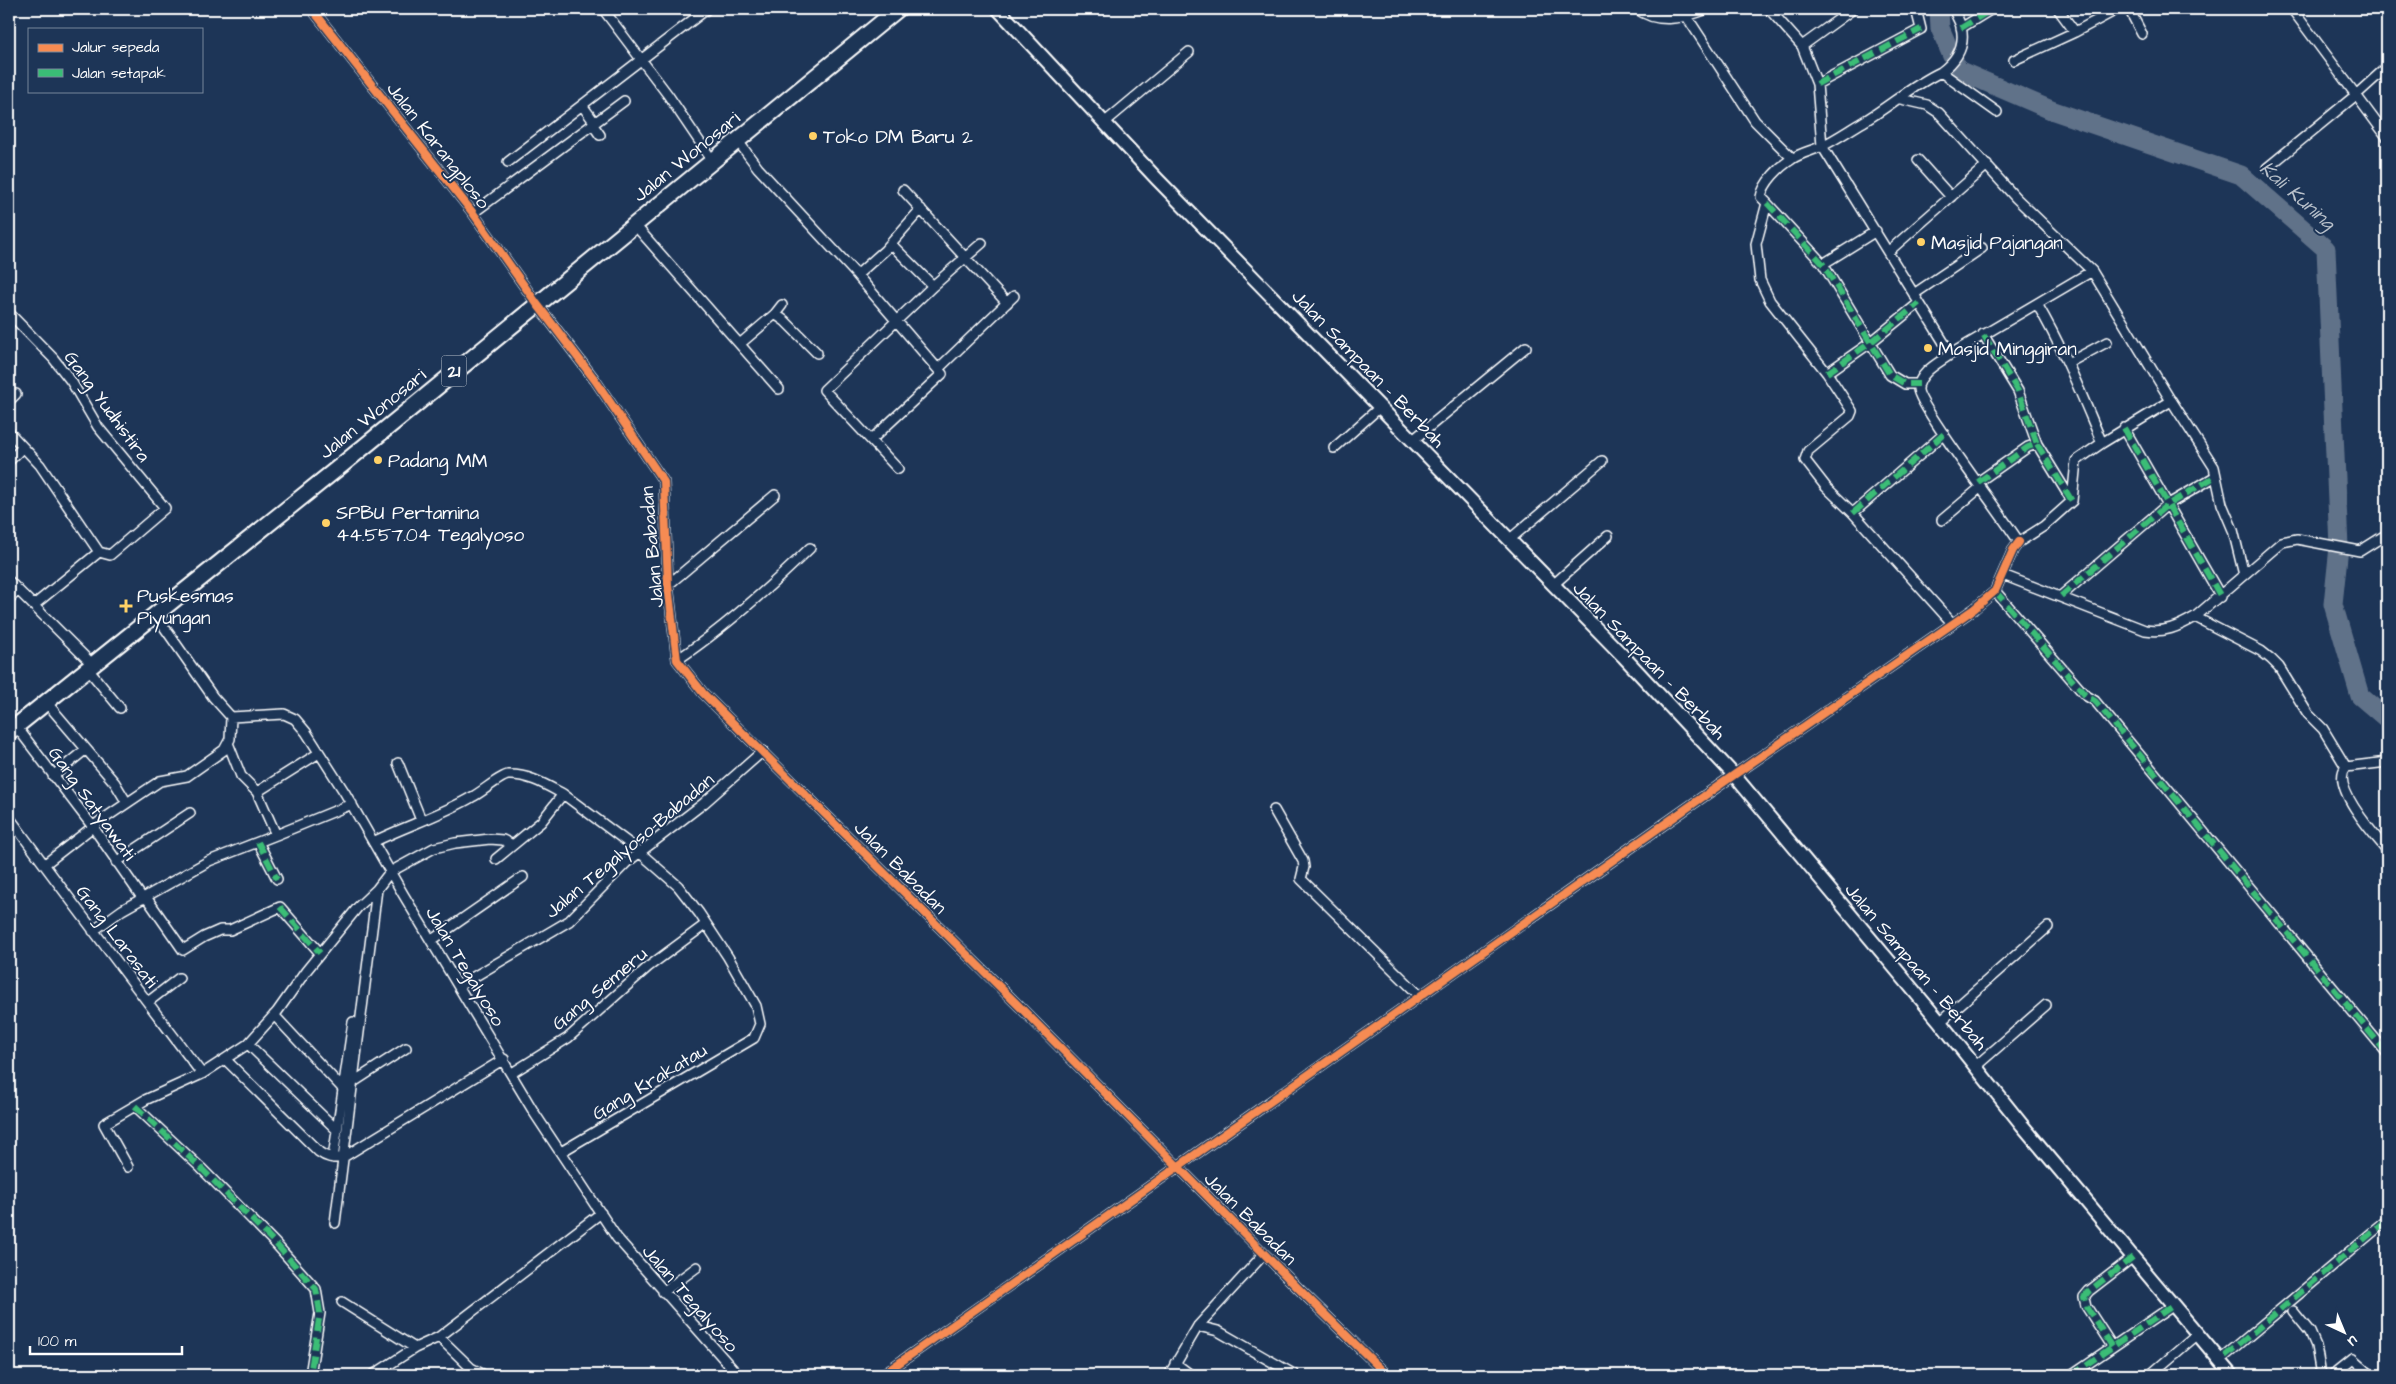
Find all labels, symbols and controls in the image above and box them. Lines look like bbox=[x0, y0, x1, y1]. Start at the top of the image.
legend bbox=[28, 28, 202, 92]
text: Jalur sepeda bbox=[72, 37, 160, 58]
text: Jalan setapak bbox=[72, 63, 166, 84]
street label: Jalan Karangploso bbox=[379, 77, 496, 216]
street label: Jalan Wonosari bbox=[628, 105, 746, 209]
place label: Toko DM Baru 2 bbox=[823, 124, 973, 151]
marker: Toko DM Baru 2 bbox=[807, 130, 819, 142]
water label: Kali Kuning bbox=[2253, 155, 2343, 238]
place label: Masjid Pajangan bbox=[1931, 230, 2063, 258]
marker: Masjid Pajangan bbox=[1915, 236, 1927, 248]
street label: Jalan Sampaan - Berbah bbox=[1285, 284, 1451, 455]
place label: Masjid Minggiran bbox=[1938, 336, 2077, 364]
marker: Masjid Minggiran bbox=[1922, 342, 1934, 354]
street label: Gang Yudhistira bbox=[56, 346, 157, 469]
road number: 21 bbox=[442, 356, 466, 386]
street label: Jalan Wonosari bbox=[314, 362, 432, 466]
place label: Padang MM bbox=[388, 448, 488, 476]
marker: Padang MM bbox=[372, 454, 384, 466]
street label: Jalan Babadan bbox=[634, 485, 671, 609]
place label: SPBU Pertamina 44.557.04 Tegalyoso bbox=[336, 500, 525, 550]
marker: SPBU Pertamina 44.557.04 Tegalyoso bbox=[320, 517, 332, 529]
street label: Jalan Sampaan - Berbah bbox=[1566, 576, 1732, 747]
place label: Puskesmas Piyungan bbox=[137, 583, 234, 633]
marker: Puskesmas Piyungan bbox=[119, 599, 133, 613]
street label: Gang Satyawati bbox=[40, 741, 142, 867]
street label: Jalan Tegalyoso-Babadan bbox=[539, 767, 721, 926]
street label: Jalan Babadan bbox=[847, 815, 953, 921]
street label: Jalan Sampaan - Berbah bbox=[1838, 878, 1994, 1057]
street label: Gang Larasati bbox=[68, 880, 165, 995]
street label: Jalan Tegalyoso bbox=[417, 902, 511, 1033]
street label: Gang Semeru bbox=[546, 941, 655, 1038]
street label: Gang Krakatau bbox=[587, 1037, 713, 1128]
street label: Jalan Babadan bbox=[1197, 1166, 1303, 1272]
street label: Jalan Tegalyoso bbox=[635, 1239, 745, 1360]
north arrow bbox=[2318, 1306, 2368, 1356]
scale bar bbox=[30, 1324, 182, 1356]
text: 100 m bbox=[38, 1331, 77, 1352]
text: U bbox=[2342, 1331, 2362, 1351]

